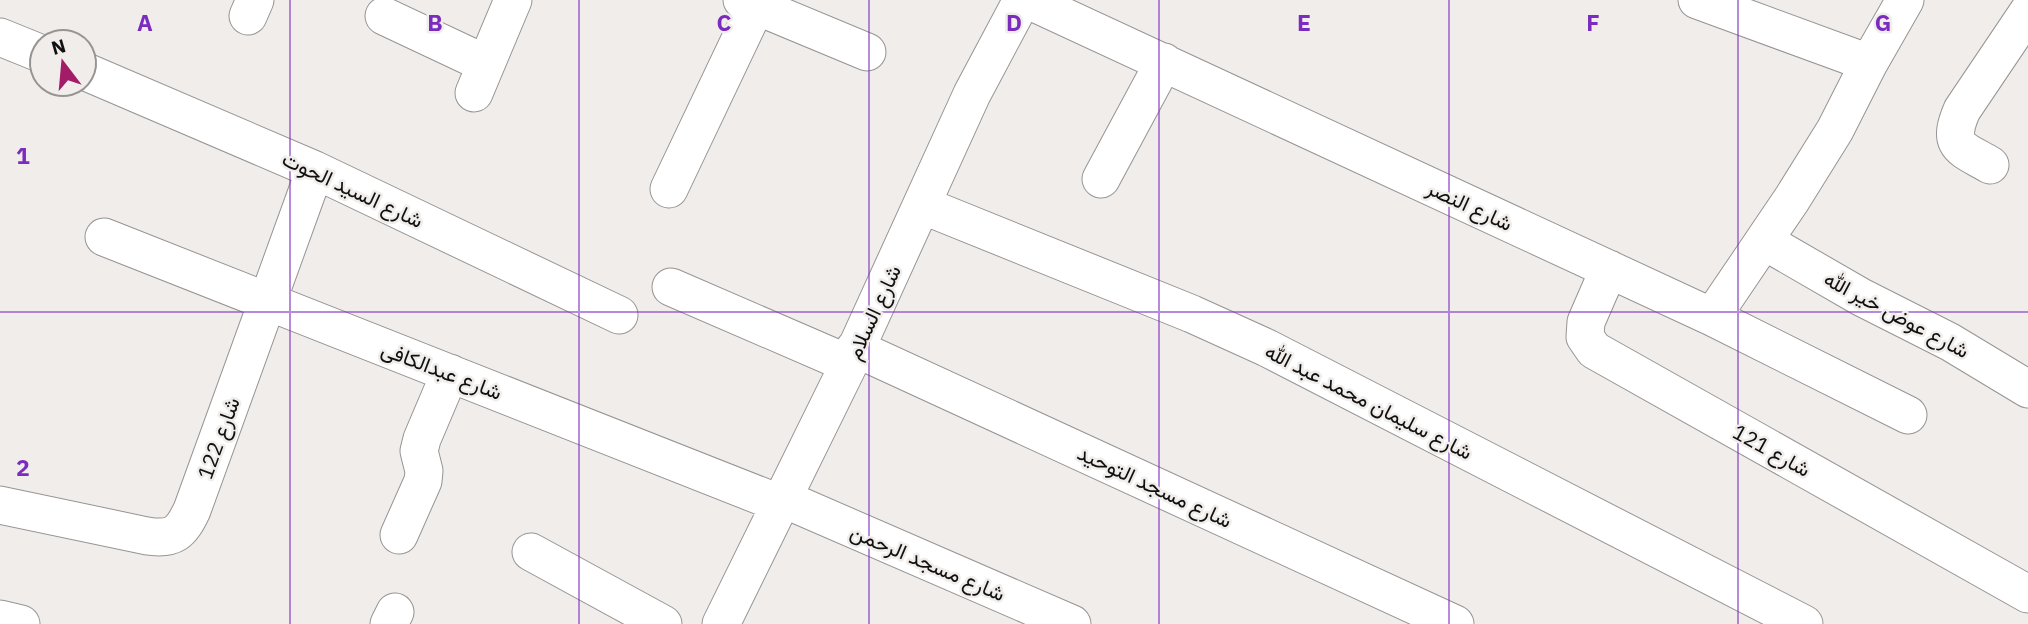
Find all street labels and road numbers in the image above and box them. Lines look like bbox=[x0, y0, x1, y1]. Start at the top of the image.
street label: شارع السيد الحوت bbox=[278, 144, 428, 235]
street label: شارع النصر bbox=[1421, 173, 1517, 238]
street label: شارع السلام bbox=[839, 260, 908, 364]
street label: شارع عوض خير الله bbox=[1819, 264, 1974, 365]
street label: شارع عبدالكافى bbox=[377, 334, 506, 407]
street label: شارع سليمان محمد عبد الله bbox=[1260, 336, 1477, 466]
street label: شارع 122 bbox=[190, 393, 247, 483]
street label: شارع 121 bbox=[1728, 417, 1816, 484]
street label: شارع مسجد التوحيد bbox=[1073, 438, 1237, 535]
street label: شارع مسجد الرحمن bbox=[846, 517, 1010, 608]

